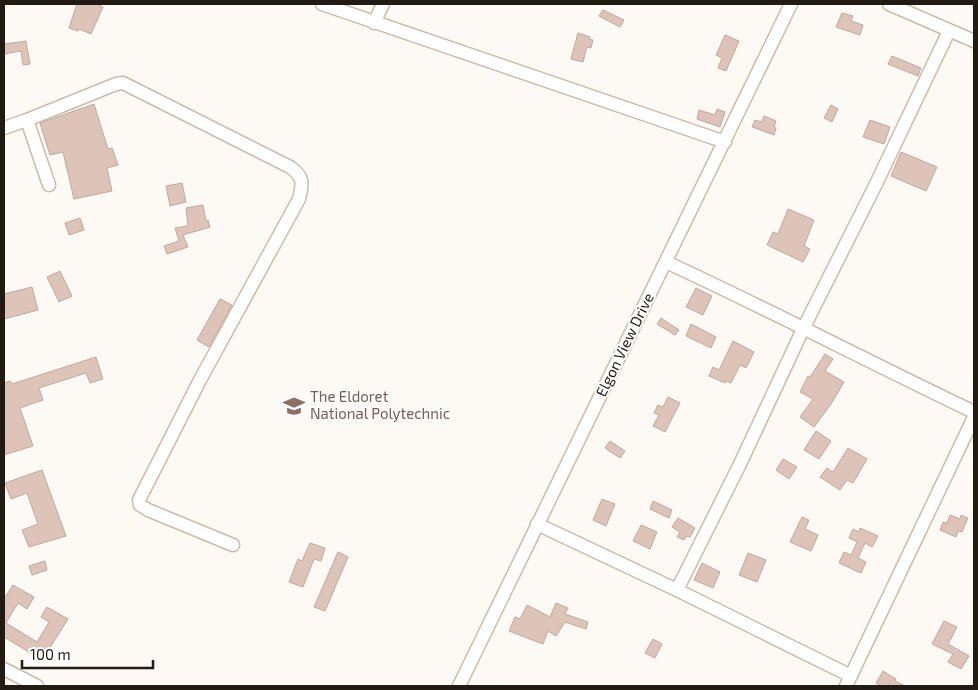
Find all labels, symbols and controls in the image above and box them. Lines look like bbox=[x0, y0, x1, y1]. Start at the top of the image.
street label: Elgon View Drive bbox=[591, 290, 657, 399]
place label: The Eldoret National Polytechnic bbox=[310, 387, 450, 422]
school or university icon: The Eldoret National Polytechnic bbox=[281, 393, 307, 419]
scale bar bbox=[22, 638, 154, 670]
text: 100 m bbox=[30, 645, 71, 663]

